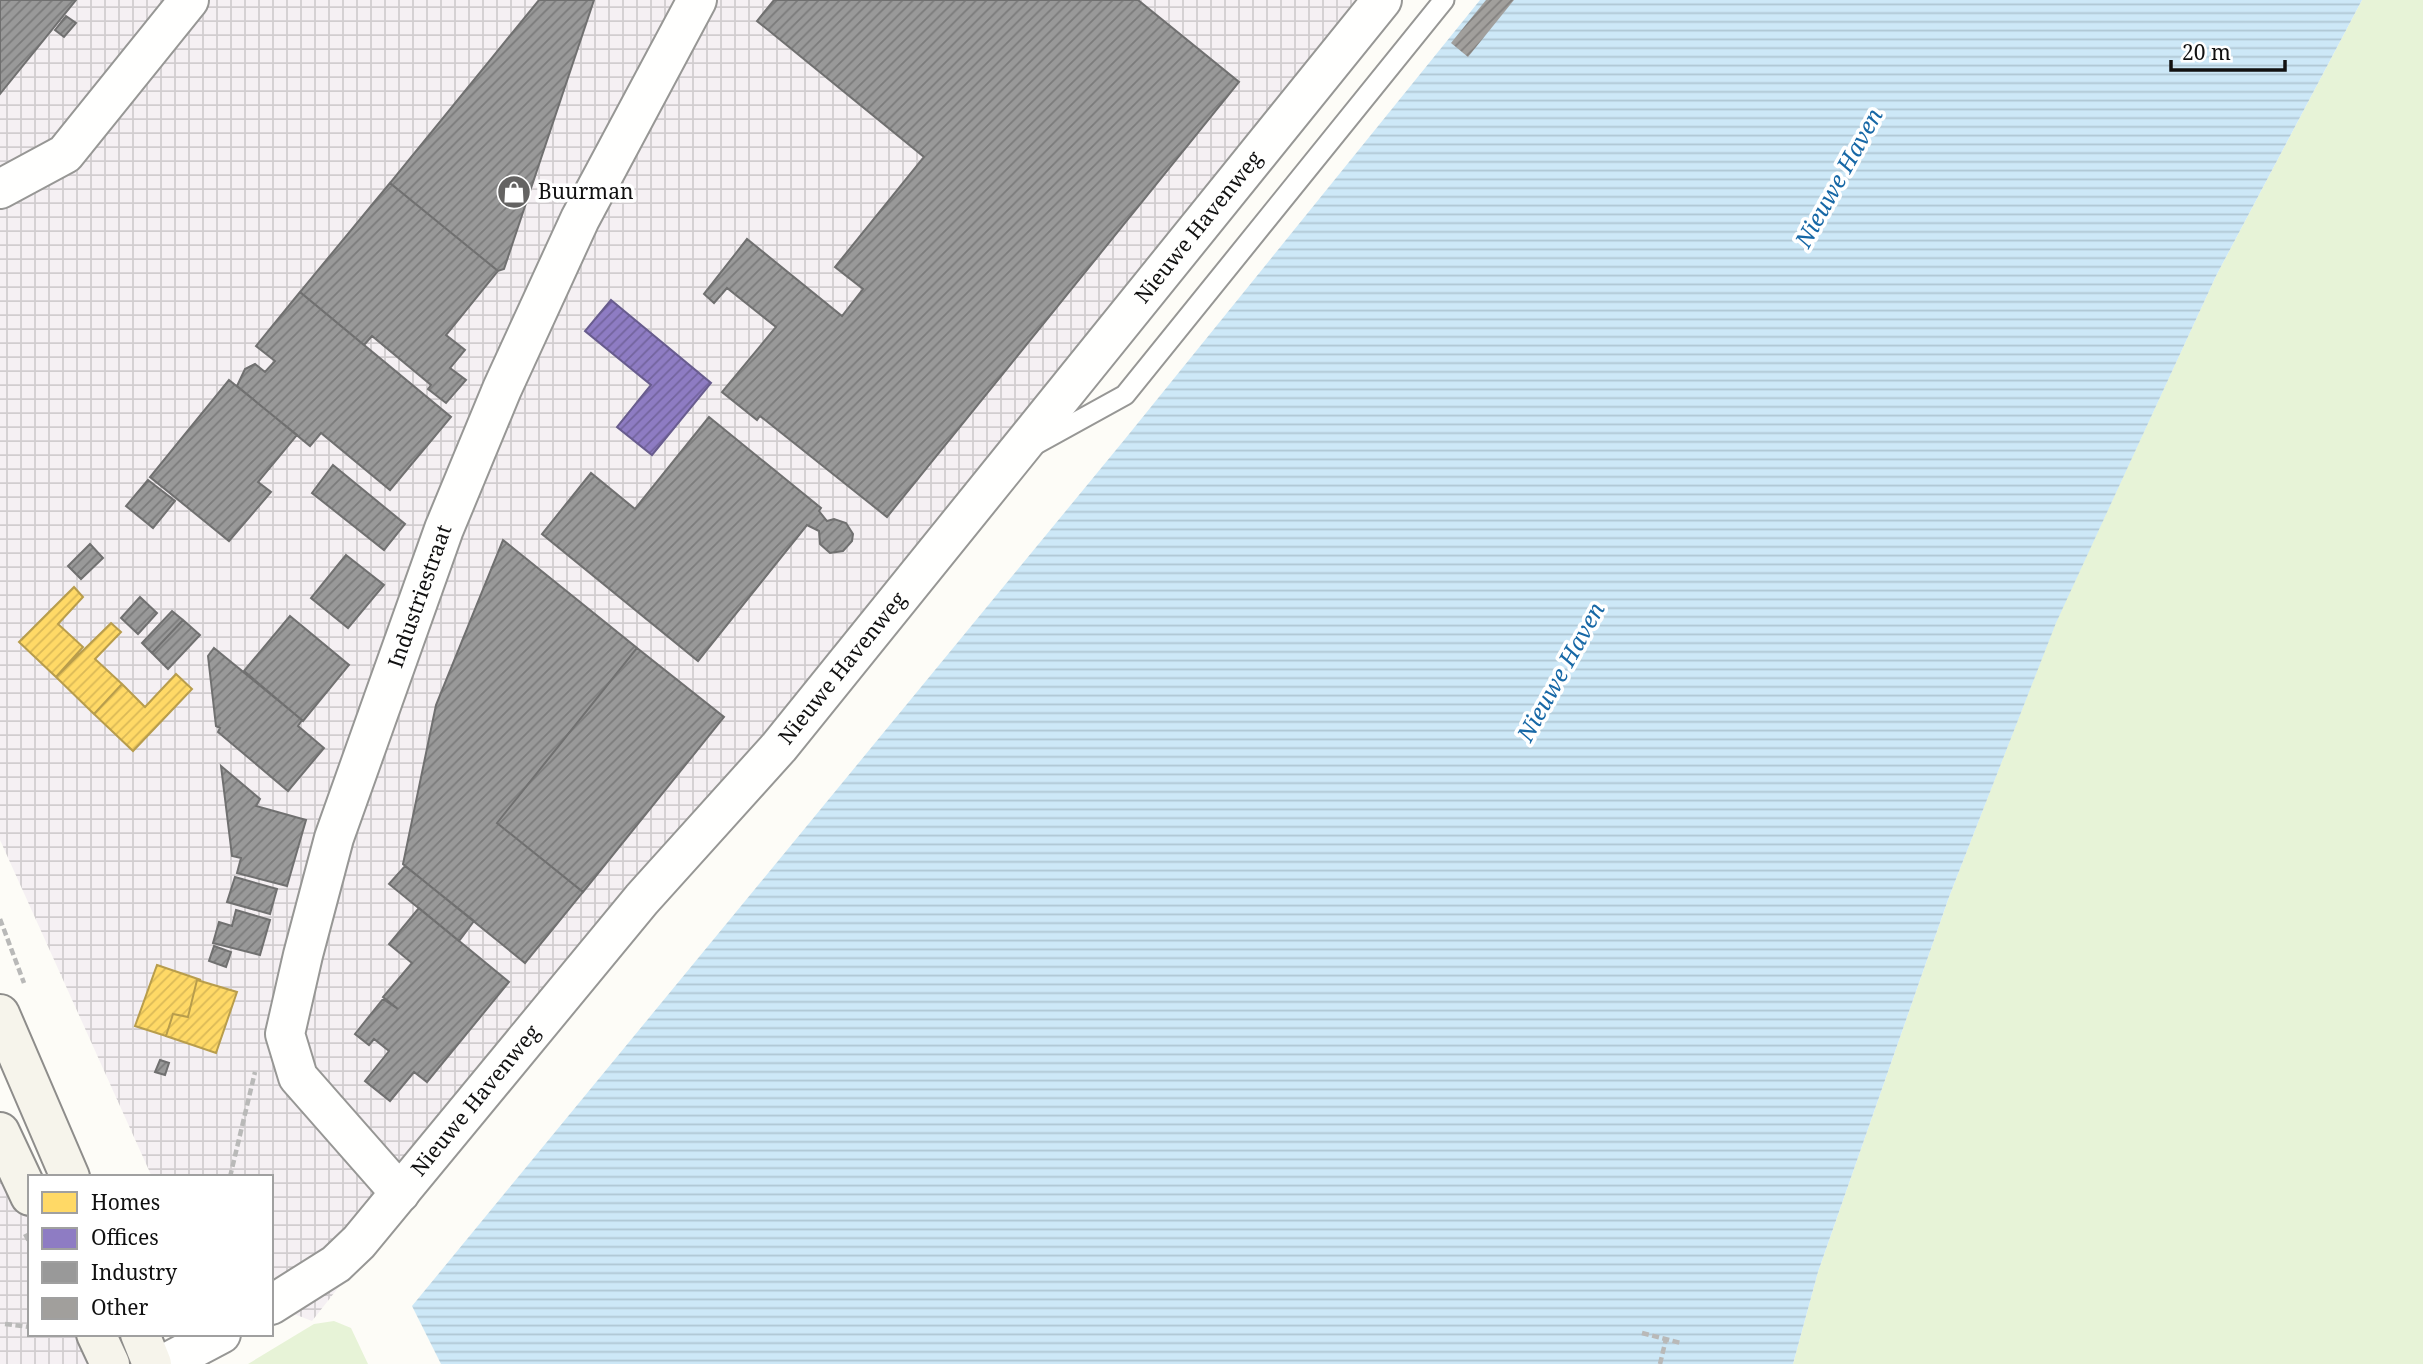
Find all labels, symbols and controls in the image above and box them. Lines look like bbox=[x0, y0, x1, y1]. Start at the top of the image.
scale bar bbox=[2171, 28, 2285, 72]
text: 20 m bbox=[2182, 38, 2231, 66]
water label: Nieuwe Haven bbox=[1786, 102, 1890, 254]
street label: Nieuwe Havenweg bbox=[1128, 144, 1268, 309]
shop icon: Buurman bbox=[495, 173, 533, 211]
place label: Buurman bbox=[538, 177, 634, 205]
street label: Industriestraat bbox=[381, 521, 457, 671]
street label: Nieuwe Havenweg bbox=[772, 585, 912, 750]
water label: Nieuwe Haven bbox=[1508, 596, 1612, 748]
street label: Nieuwe Havenweg bbox=[404, 1018, 546, 1181]
legend bbox=[28, 1175, 273, 1336]
text: Homes bbox=[91, 1188, 160, 1216]
text: Offices bbox=[91, 1223, 159, 1251]
text: Industry bbox=[91, 1258, 177, 1286]
text: Other bbox=[91, 1293, 149, 1321]

